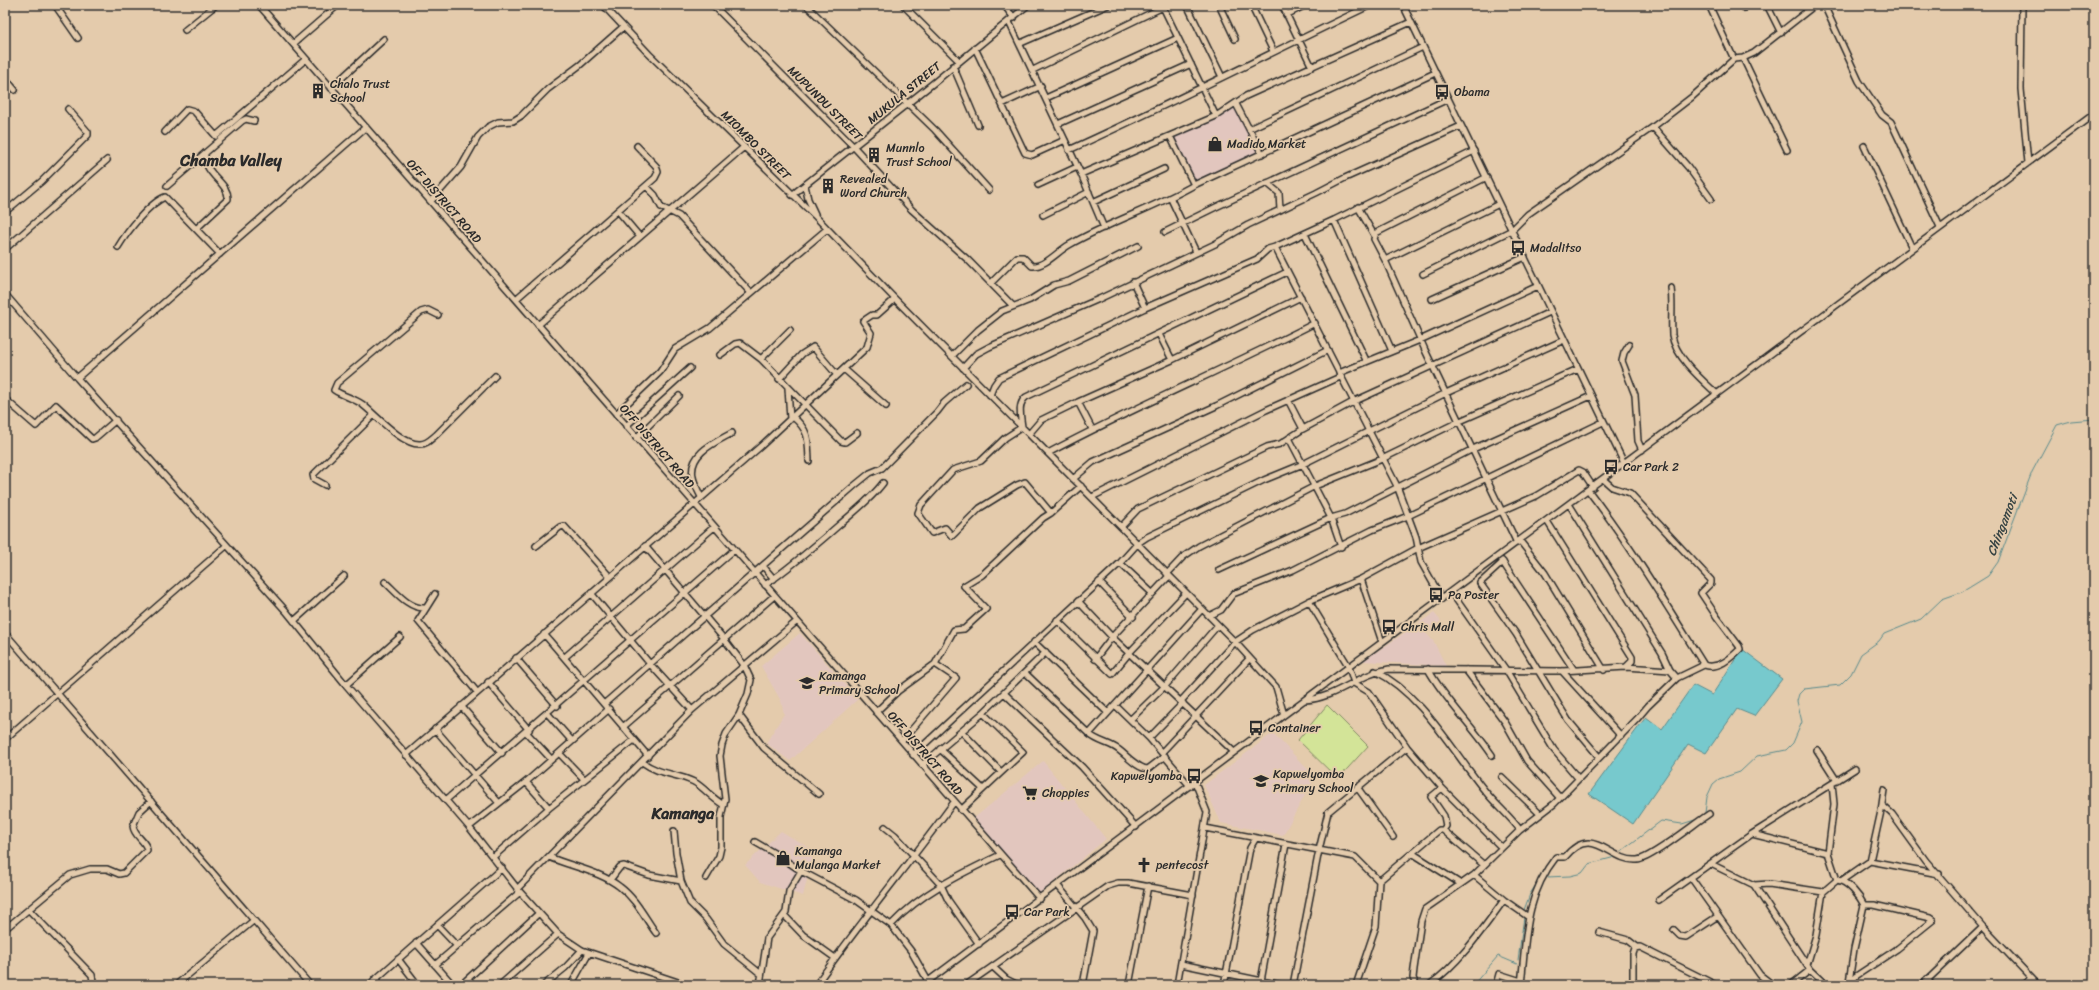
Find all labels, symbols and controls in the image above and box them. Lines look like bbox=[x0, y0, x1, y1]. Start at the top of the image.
street label: MUKULA STREET bbox=[862, 55, 947, 130]
street label: MUPUNDU STREET bbox=[782, 60, 868, 146]
place label: Chalo Trust School bbox=[330, 73, 390, 109]
place label: Obama bbox=[1454, 81, 1491, 103]
building icon: Chalo Trust School bbox=[309, 82, 327, 100]
bus stop icon: Obama bbox=[1433, 83, 1451, 101]
street label: MIOMBO STREET bbox=[716, 105, 797, 186]
place label: Madido Market bbox=[1227, 133, 1306, 155]
shop icon: Madido Market bbox=[1206, 135, 1224, 153]
place label: Munnlo Trust School bbox=[886, 137, 952, 173]
district label: Chamba Valley bbox=[179, 146, 282, 175]
building icon: Munnlo Trust School bbox=[865, 146, 883, 164]
street label: OFF DISTRICT ROAD bbox=[401, 154, 488, 249]
place label: Revealed Word Church bbox=[840, 168, 907, 204]
building icon: Revealed Word Church bbox=[819, 177, 837, 195]
place label: Madalitso bbox=[1530, 237, 1581, 259]
bus stop icon: Madalitso bbox=[1509, 239, 1527, 257]
street label: OFF DISTRICT ROAD bbox=[614, 399, 701, 494]
place label: Car Park 2 bbox=[1623, 456, 1679, 478]
bus stop icon: Car Park 2 bbox=[1602, 458, 1620, 476]
water label: Chingamoti bbox=[1980, 489, 2025, 559]
place label: Pa Poster bbox=[1448, 584, 1500, 606]
bus stop icon: Pa Poster bbox=[1427, 586, 1445, 604]
place label: Chris Mall bbox=[1401, 616, 1455, 638]
bus stop icon: Chris Mall bbox=[1380, 618, 1398, 636]
place label: Kamanga Primary School bbox=[819, 665, 900, 701]
school or university icon: Kamanga Primary School bbox=[798, 674, 816, 692]
street label: OFF DISTRICT ROAD bbox=[882, 706, 969, 801]
place label: Container bbox=[1268, 717, 1321, 739]
bus stop icon: Container bbox=[1247, 719, 1265, 737]
place label: Kapwelyomba Primary School bbox=[1273, 763, 1354, 799]
place label: Kapwelyomba bbox=[1111, 765, 1182, 787]
bus stop icon: Kapwelyomba bbox=[1185, 767, 1203, 785]
school or university icon: Kapwelyomba Primary School bbox=[1252, 772, 1270, 790]
place label: Choppies bbox=[1042, 782, 1090, 804]
supermarket icon: Choppies bbox=[1021, 784, 1039, 802]
district label: Kamanga bbox=[651, 799, 715, 828]
place label: Kamanga Mulanga Market bbox=[795, 840, 882, 876]
shop icon: Kamanga Mulanga Market bbox=[774, 849, 792, 867]
place label: pentecost bbox=[1155, 854, 1209, 876]
church icon: pentecost bbox=[1135, 856, 1153, 874]
place label: Car Park bbox=[1024, 901, 1070, 923]
bus stop icon: Car Park bbox=[1003, 903, 1021, 921]

